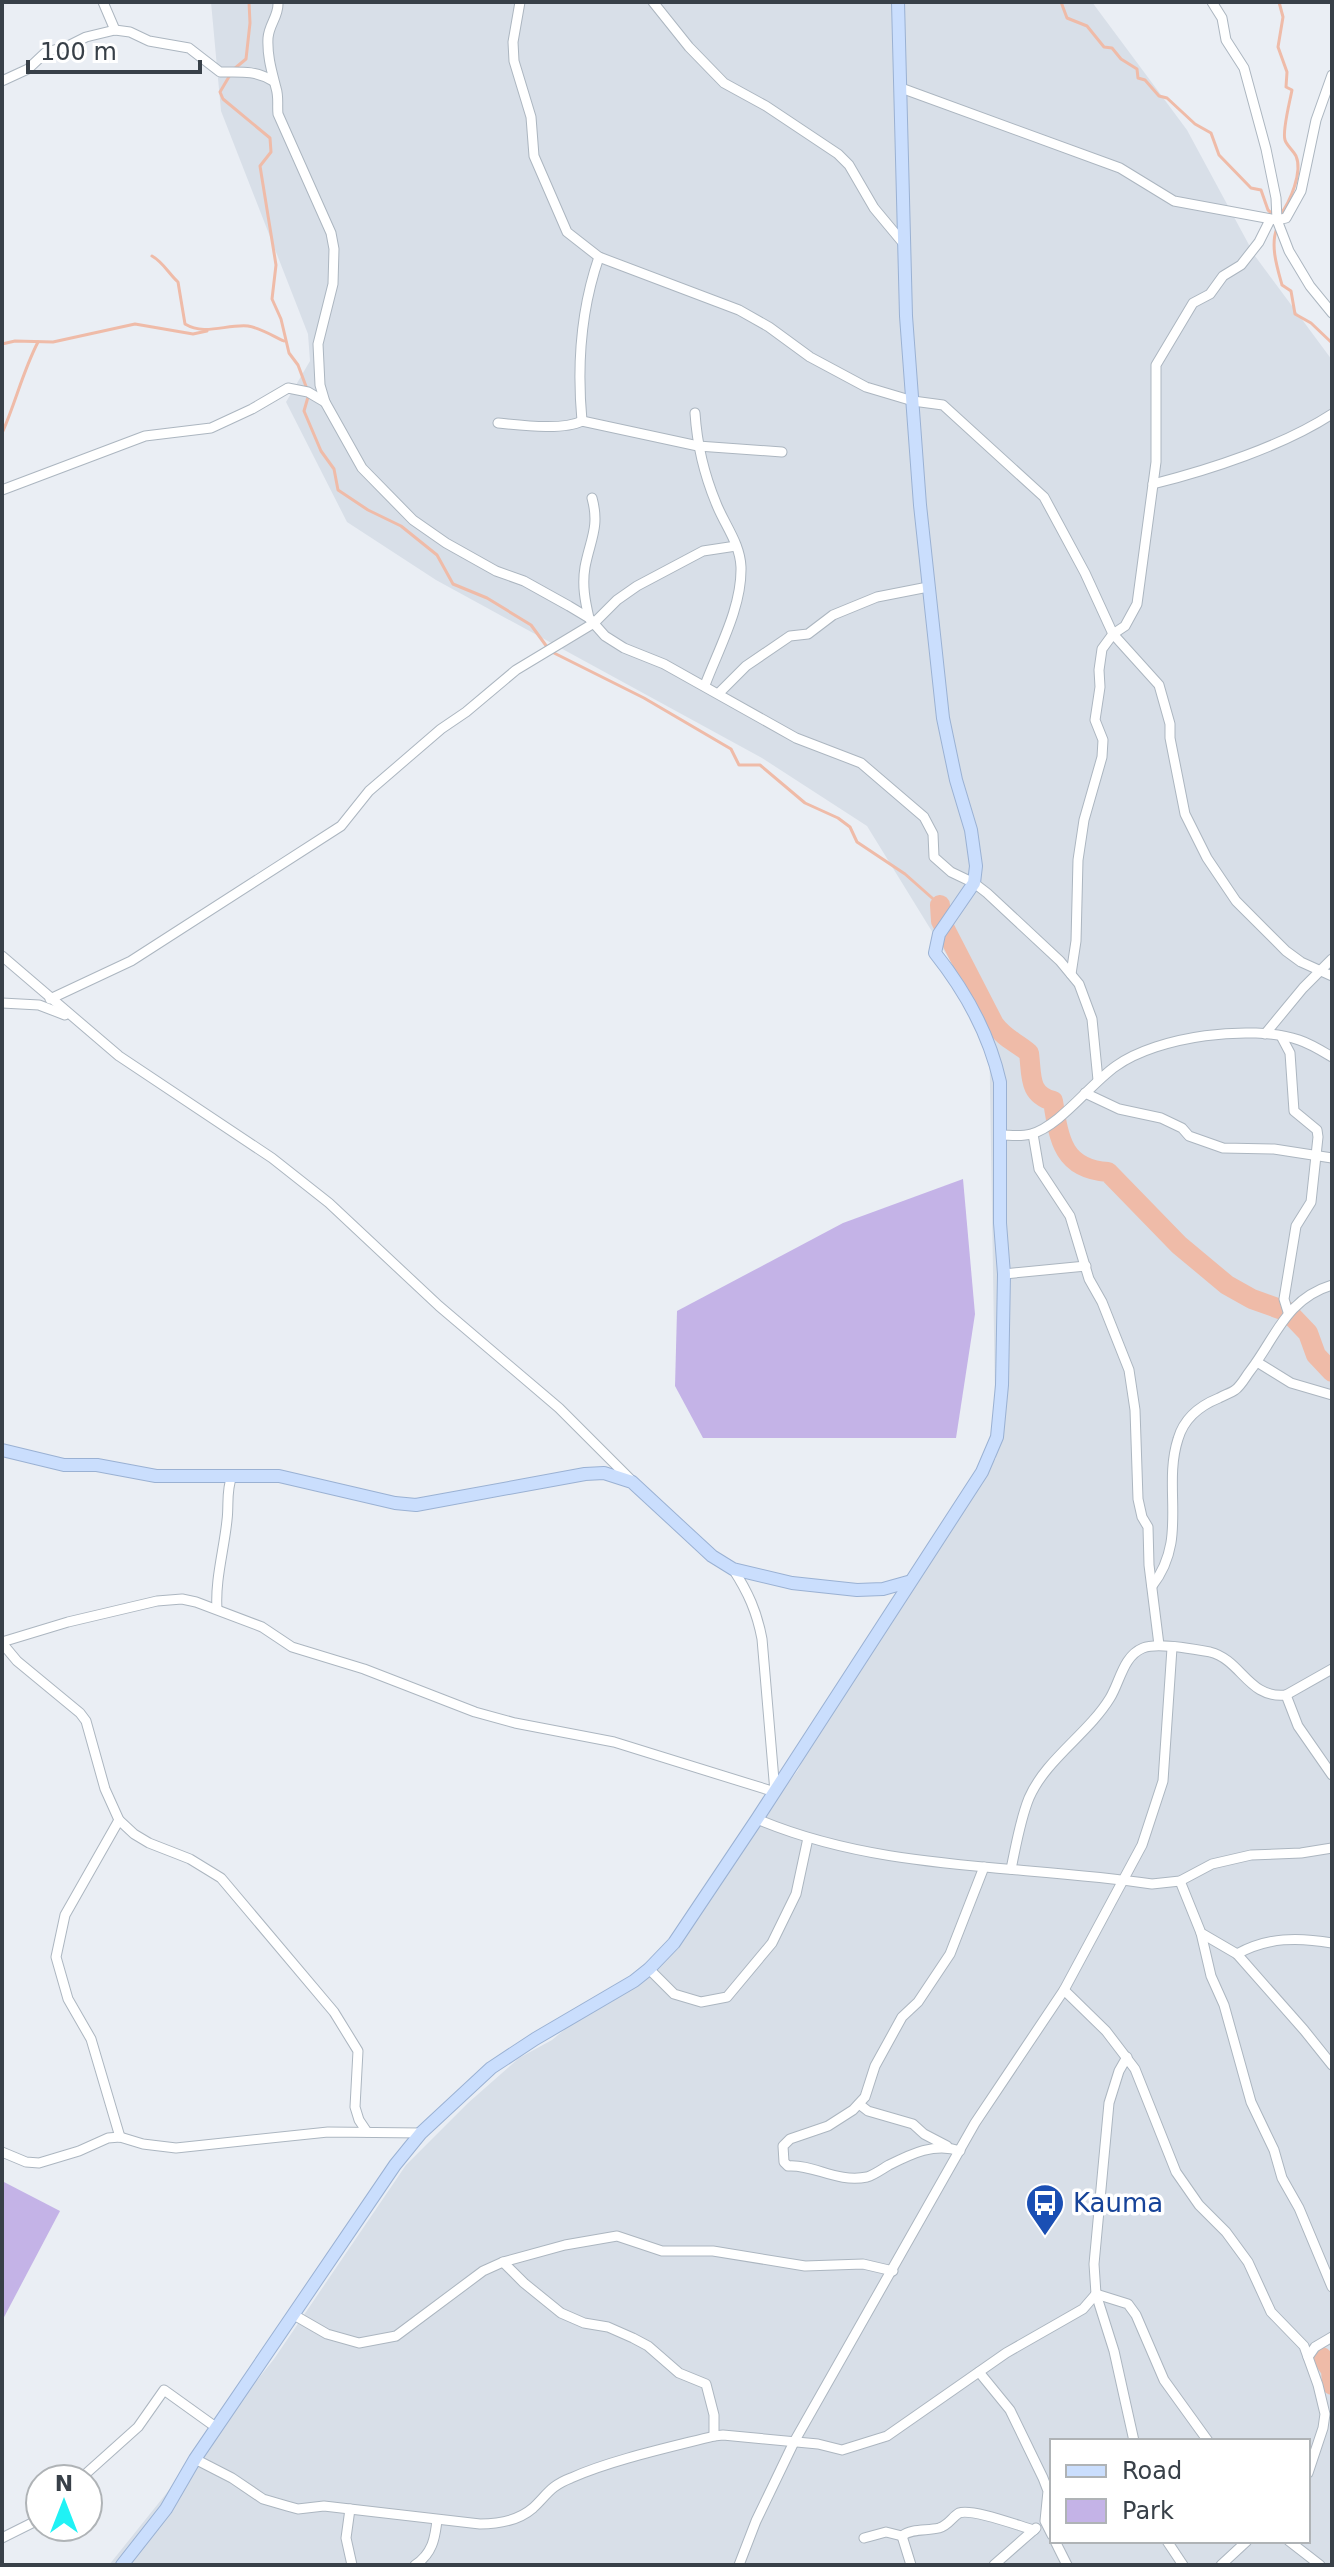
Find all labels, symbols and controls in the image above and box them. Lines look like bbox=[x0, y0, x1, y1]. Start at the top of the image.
scale bar bbox=[28, 24, 200, 74]
text: 100 m bbox=[40, 38, 117, 66]
bus stop icon: Kauma bbox=[1024, 2182, 1066, 2237]
place label: Kauma bbox=[1073, 2188, 1163, 2218]
legend bbox=[1050, 2439, 1310, 2543]
text: Road bbox=[1122, 2457, 1182, 2485]
north arrow bbox=[24, 2463, 104, 2543]
text: N bbox=[55, 2471, 73, 2496]
text: Park bbox=[1122, 2497, 1174, 2525]

